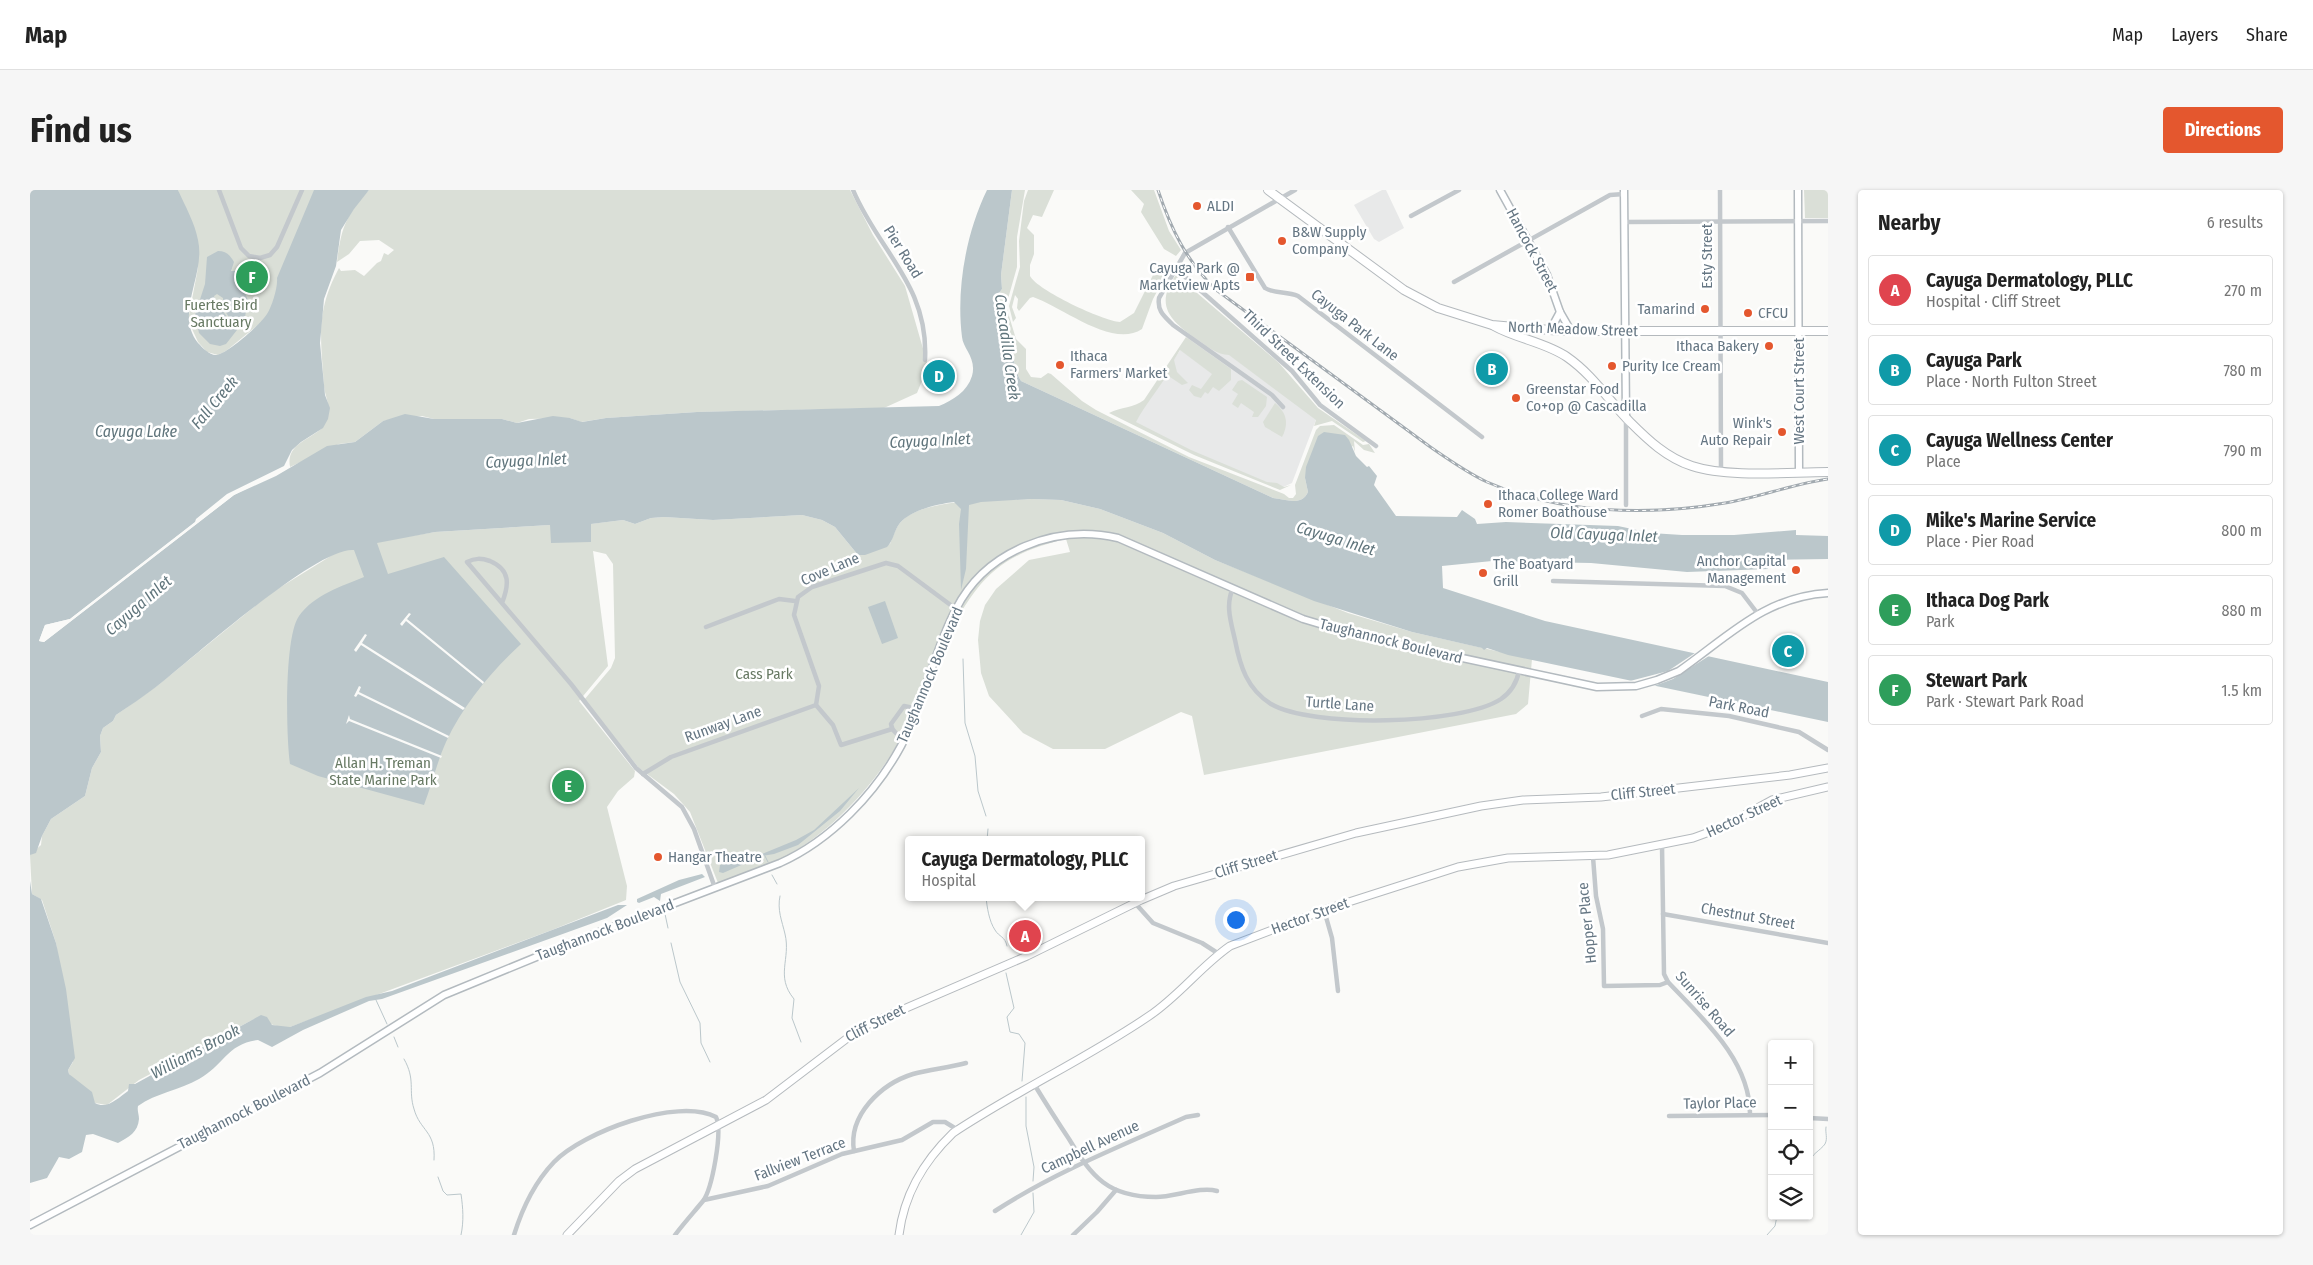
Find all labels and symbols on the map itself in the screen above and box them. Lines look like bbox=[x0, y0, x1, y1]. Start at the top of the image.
place label: ALDI bbox=[1207, 197, 1234, 215]
marker: ALDI bbox=[1191, 200, 1203, 212]
street label: Hancock Street bbox=[1502, 205, 1562, 295]
street label: Pier Road bbox=[880, 222, 926, 282]
place label: B&W Supply Company bbox=[1292, 223, 1367, 258]
street label: Esty Street bbox=[1698, 223, 1716, 289]
marker: B&W Supply Company bbox=[1276, 235, 1288, 247]
pin: F bbox=[236, 258, 268, 296]
place label: Cayuga Park @ Marketview Apts bbox=[1139, 259, 1240, 294]
marker: Cayuga Park @ Marketview Apts bbox=[1244, 271, 1256, 283]
street label: Cayuga Park Lane bbox=[1308, 285, 1402, 365]
water label: Cascadilla Creek bbox=[991, 293, 1024, 401]
park label: Fuertes Bird Sanctuary bbox=[184, 296, 258, 331]
place label: Tamarind bbox=[1638, 300, 1695, 318]
marker: Tamarind bbox=[1699, 303, 1711, 315]
place label: CFCU bbox=[1758, 304, 1788, 322]
street label: Third Street Extension bbox=[1239, 306, 1349, 412]
marker: CFCU bbox=[1742, 307, 1754, 319]
street label: North Meadow Street bbox=[1508, 318, 1638, 340]
place label: Ithaca Bakery bbox=[1676, 337, 1759, 355]
street label: West Court Street bbox=[1790, 337, 1808, 444]
marker: Ithaca Bakery bbox=[1763, 340, 1775, 352]
place label: Ithaca Farmers' Market bbox=[1070, 347, 1167, 382]
pin: B bbox=[1476, 350, 1508, 388]
pin: D bbox=[923, 357, 955, 395]
place label: Purity Ice Cream bbox=[1622, 357, 1721, 375]
marker: Ithaca Farmers' Market bbox=[1054, 359, 1066, 371]
marker: Purity Ice Cream bbox=[1606, 360, 1618, 372]
water label: Fall Creek bbox=[187, 372, 242, 432]
place label: Greenstar Food Co+op @ Cascadilla bbox=[1526, 380, 1647, 415]
marker: Greenstar Food Co+op @ Cascadilla bbox=[1510, 392, 1522, 404]
place label: Wink's Auto Repair bbox=[1701, 414, 1773, 449]
water label: Cayuga Lake bbox=[95, 422, 178, 441]
marker: Wink's Auto Repair bbox=[1776, 426, 1788, 438]
water label: Cayuga Inlet bbox=[889, 429, 972, 452]
water label: Cayuga Inlet bbox=[485, 449, 568, 472]
place label: Ithaca College Ward Romer Boathouse bbox=[1498, 486, 1618, 521]
marker: Ithaca College Ward Romer Boathouse bbox=[1482, 498, 1494, 510]
water label: Cayuga Inlet bbox=[1294, 518, 1378, 560]
water label: Old Cayuga Inlet bbox=[1550, 523, 1659, 546]
street label: Cove Lane bbox=[798, 549, 862, 589]
place label: Anchor Capital Management bbox=[1697, 552, 1786, 587]
place label: The Boatyard Grill bbox=[1493, 555, 1574, 590]
marker: Anchor Capital Management bbox=[1790, 564, 1802, 576]
marker: The Boatyard Grill bbox=[1477, 567, 1489, 579]
water label: Cayuga Inlet bbox=[101, 571, 176, 639]
street label: Taughannock Boulevard bbox=[893, 604, 967, 746]
street label: Taughannock Boulevard bbox=[1318, 615, 1464, 667]
pin: C bbox=[1772, 632, 1804, 670]
park label: Cass Park bbox=[735, 665, 793, 683]
street label: Park Road bbox=[1707, 692, 1771, 722]
street label: Turtle Lane bbox=[1305, 693, 1375, 715]
street label: Runway Lane bbox=[682, 702, 764, 746]
park label: Allan H. Treman State Marine Park bbox=[329, 754, 437, 789]
pin: E bbox=[552, 767, 584, 805]
street label: Cliff Street bbox=[1610, 780, 1676, 804]
street label: Hector Street bbox=[1703, 791, 1785, 841]
street label: Cliff Street bbox=[1212, 846, 1280, 882]
place label: Hangar Theatre bbox=[668, 848, 762, 866]
marker: Hangar Theatre bbox=[652, 851, 664, 863]
street label: Hopper Place bbox=[1574, 881, 1600, 965]
street label: Hector Street bbox=[1269, 894, 1351, 938]
street label: Taughannock Boulevard bbox=[534, 895, 676, 965]
street label: Chestnut Street bbox=[1700, 899, 1797, 933]
your location bbox=[1223, 907, 1249, 933]
pin: A bbox=[1009, 917, 1041, 955]
street label: Sunrise Road bbox=[1672, 968, 1738, 1040]
street label: Cliff Street bbox=[842, 1000, 908, 1046]
water label: Williams Brook bbox=[148, 1020, 243, 1083]
street label: Taughannock Boulevard bbox=[175, 1071, 313, 1153]
street label: Taylor Place bbox=[1683, 1093, 1757, 1113]
street label: Campbell Avenue bbox=[1038, 1116, 1142, 1178]
street label: Fallview Terrace bbox=[752, 1133, 848, 1185]

